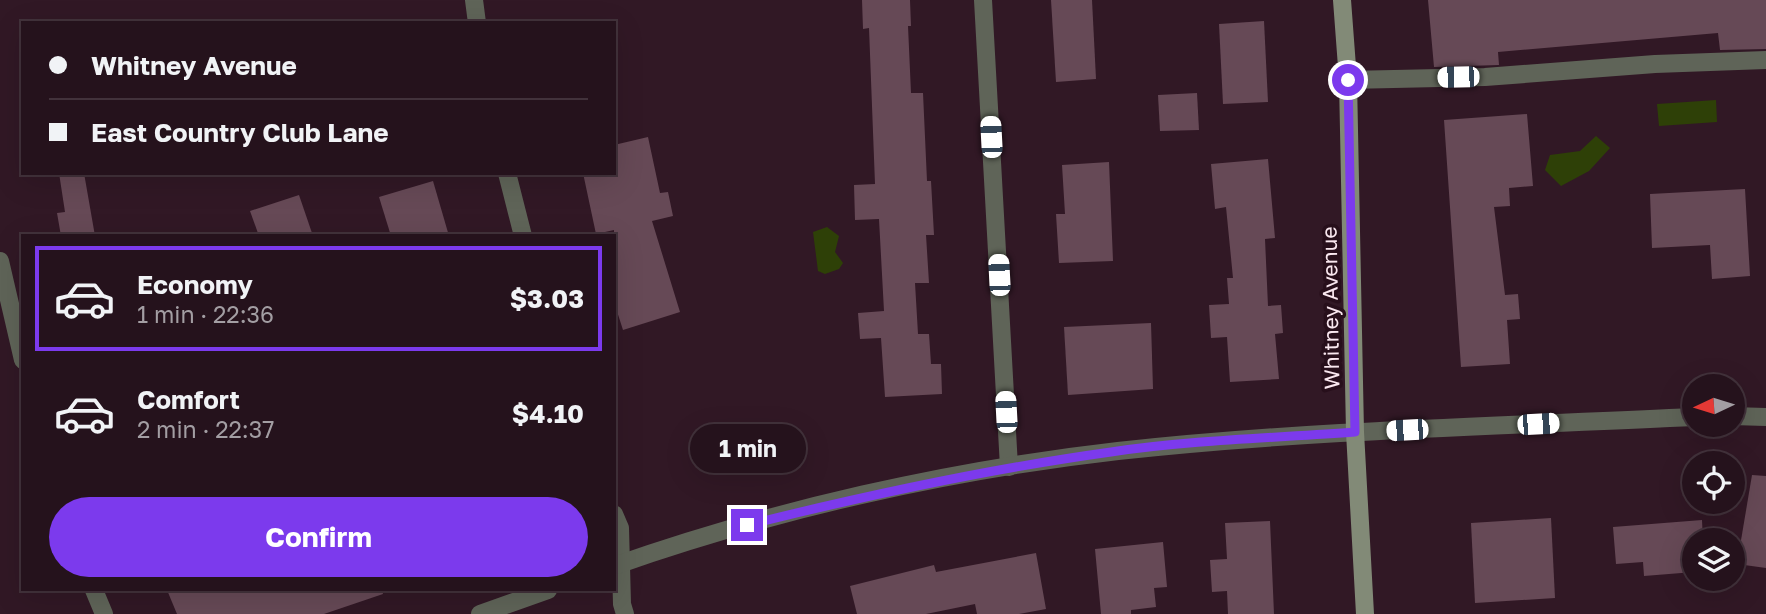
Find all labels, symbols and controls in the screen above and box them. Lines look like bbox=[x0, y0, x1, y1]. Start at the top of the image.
text: Whitney Avenue bbox=[91, 50, 297, 81]
route start bbox=[1332, 64, 1364, 96]
car bbox=[1437, 66, 1480, 88]
car bbox=[980, 115, 1003, 159]
text: East Country Club Lane bbox=[91, 117, 389, 148]
street label: Whitney Avenue bbox=[1316, 226, 1344, 390]
car bbox=[988, 253, 1011, 297]
icon: car bbox=[53, 267, 116, 330]
text: Economy bbox=[137, 269, 253, 300]
text: $3.03 bbox=[510, 283, 584, 314]
text: 1 min · 22:36 bbox=[137, 300, 274, 328]
north arrow bbox=[1682, 374, 1745, 438]
map controls bbox=[1682, 374, 1745, 591]
icon: car bbox=[53, 382, 116, 445]
text: Comfort bbox=[137, 384, 240, 415]
car bbox=[995, 390, 1018, 434]
text: $4.10 bbox=[512, 398, 584, 429]
car bbox=[1517, 412, 1560, 436]
text: 2 min · 22:37 bbox=[137, 415, 274, 443]
car bbox=[1386, 418, 1429, 442]
callout: 1 min bbox=[689, 424, 805, 472]
text: 1 min bbox=[719, 434, 777, 462]
button: locate bbox=[1682, 451, 1745, 514]
button: Confirm bbox=[49, 497, 588, 577]
route end bbox=[731, 509, 763, 541]
button: layers bbox=[1682, 528, 1745, 591]

